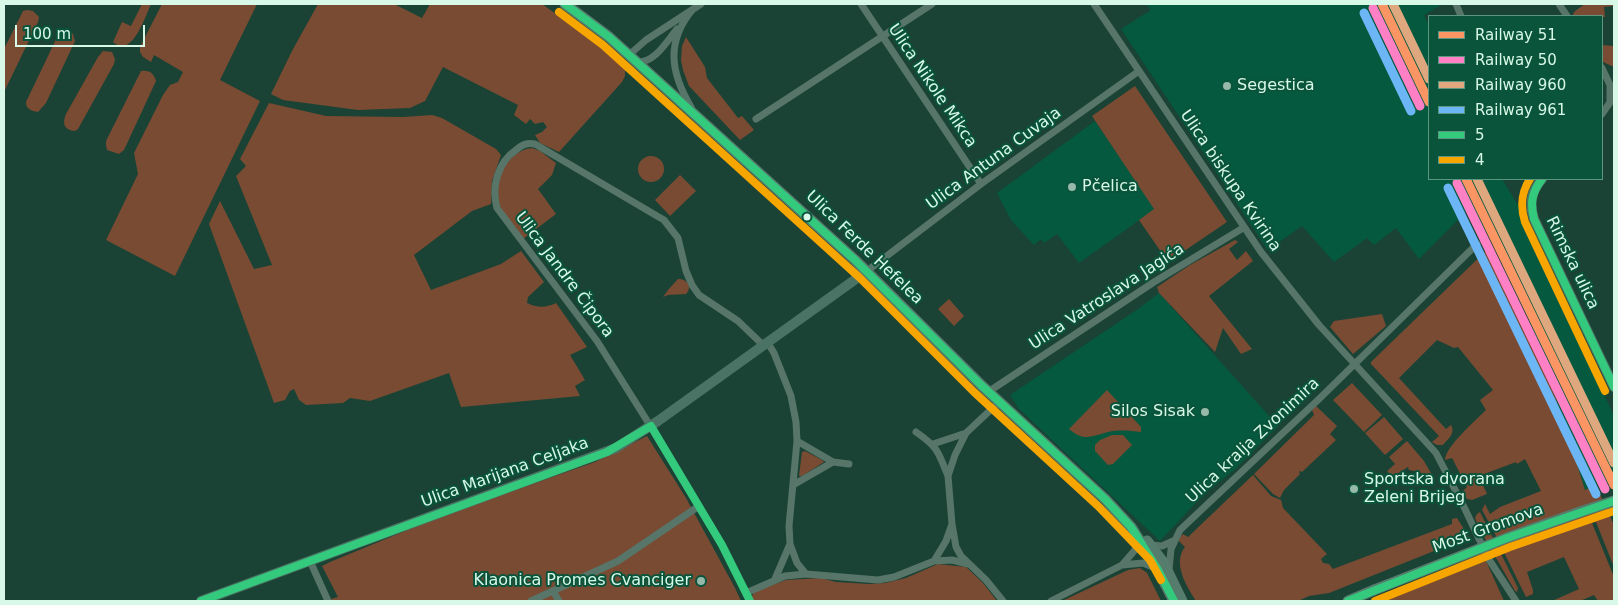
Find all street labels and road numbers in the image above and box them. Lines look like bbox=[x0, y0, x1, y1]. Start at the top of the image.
street label: Ulica Nikole Mikca bbox=[884, 21, 980, 151]
street label: Ulica Antuna Cuvaja bbox=[923, 104, 1065, 214]
street label: Ulica biskupa Kvirina bbox=[1175, 107, 1285, 255]
street label: Ulica Ferde Hefelea bbox=[801, 187, 927, 309]
street label: Ulica Jandre Čipora bbox=[511, 208, 617, 342]
street label: Rimska ulica bbox=[1541, 213, 1603, 313]
street label: Ulica Vatroslava Jagića bbox=[1026, 240, 1188, 354]
street label: Ulica kralja Zvonimira bbox=[1182, 374, 1324, 508]
street label: Ulica Marijana Celjaka bbox=[419, 434, 591, 512]
street label: Most Gromova bbox=[1430, 500, 1546, 558]

